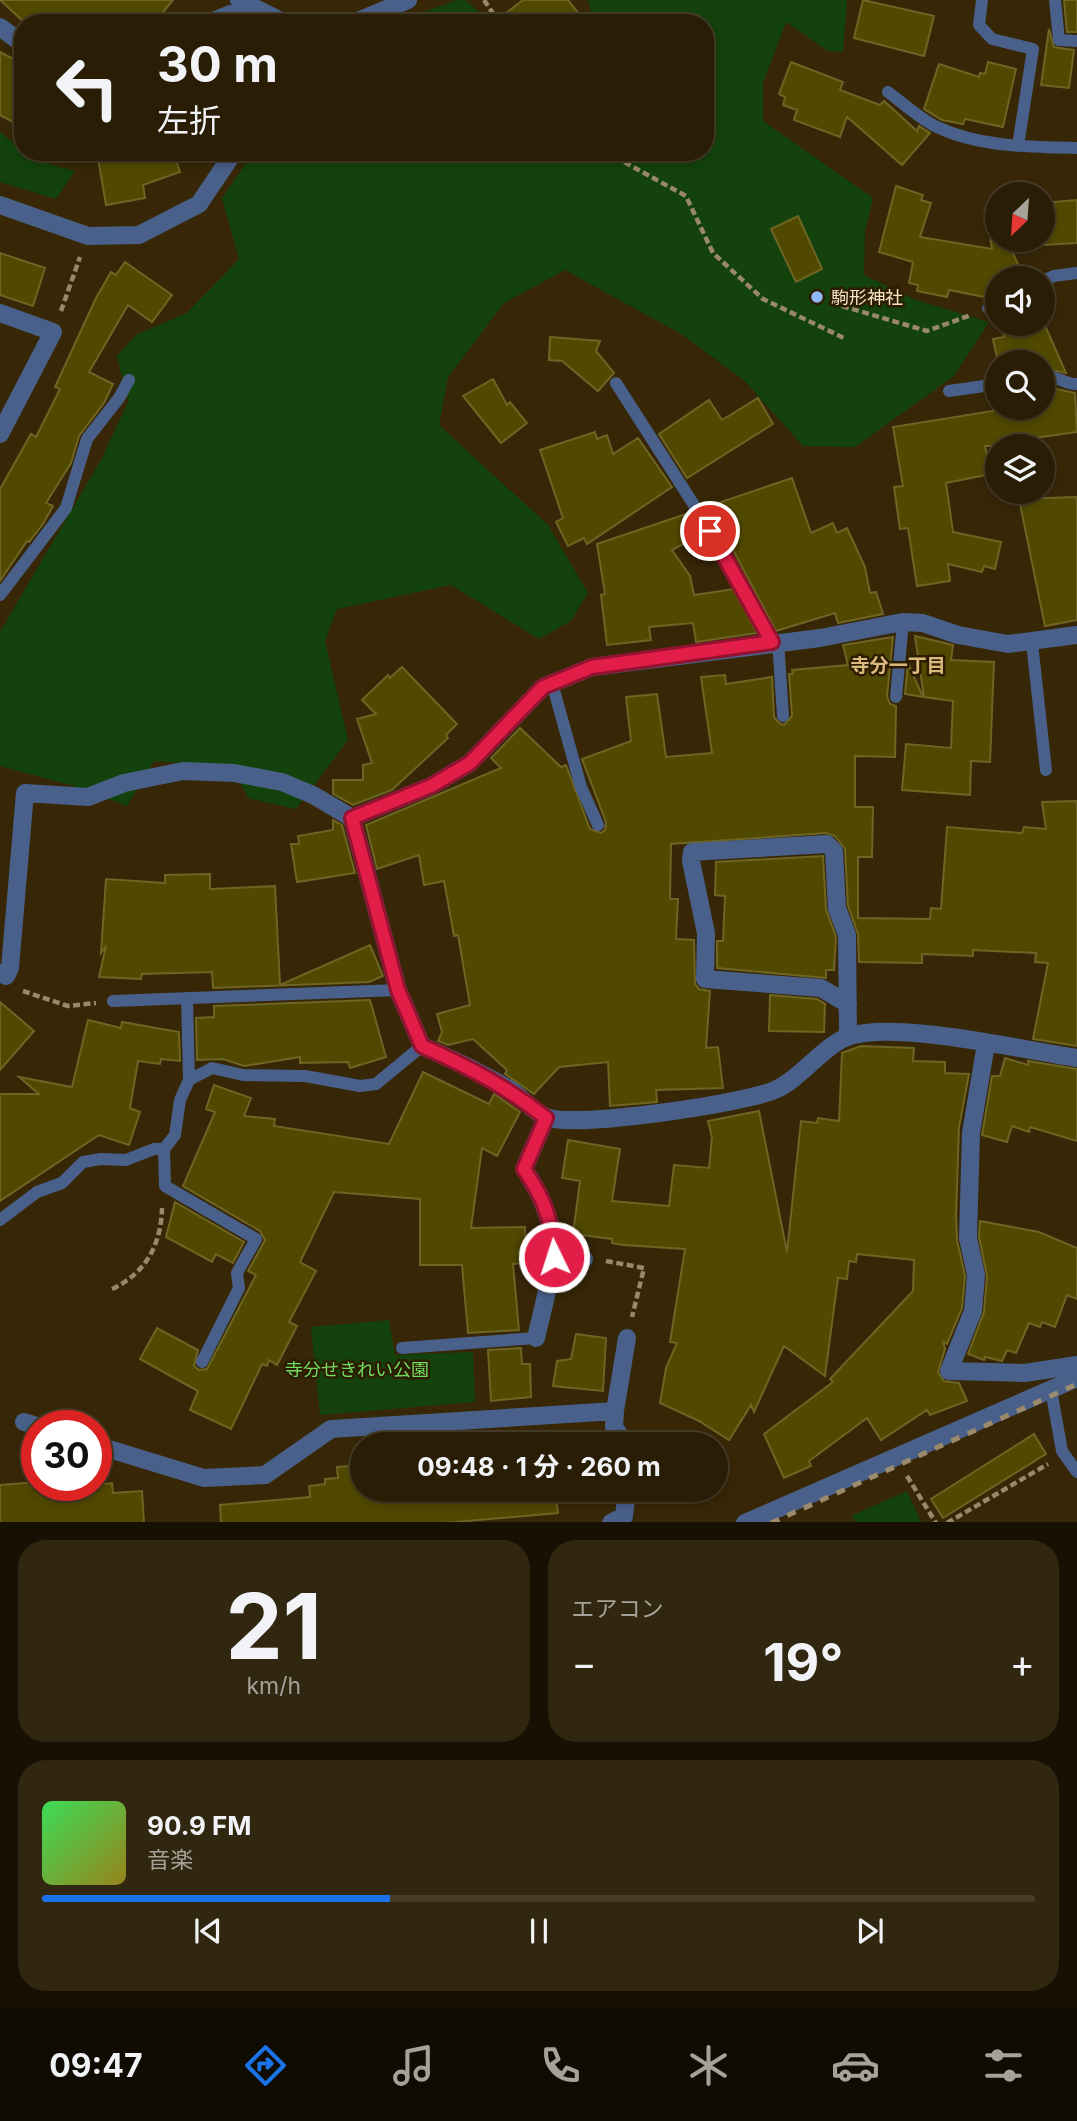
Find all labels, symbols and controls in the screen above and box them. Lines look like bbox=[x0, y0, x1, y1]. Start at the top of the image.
text: 30 m bbox=[157, 35, 278, 94]
icon: left bbox=[42, 42, 133, 133]
text: 左折 bbox=[157, 101, 221, 140]
north arrow bbox=[985, 182, 1055, 252]
map controls bbox=[985, 182, 1055, 504]
button: sound bbox=[985, 266, 1055, 336]
place label: 駒形神社 bbox=[831, 287, 903, 308]
marker: 駒形神社 bbox=[809, 289, 825, 305]
button: search bbox=[985, 350, 1055, 420]
button: layers bbox=[985, 434, 1055, 504]
pin bbox=[680, 501, 740, 561]
icon: arrive bbox=[691, 512, 729, 550]
district label: 寺分一丁目 bbox=[850, 654, 946, 677]
position arrow bbox=[517, 1220, 591, 1294]
park label: 寺分せきれい公園 bbox=[285, 1359, 429, 1380]
speed limit sign: 30 bbox=[21, 1410, 112, 1501]
text: 09:48 · 1 分 · 260 m bbox=[417, 1451, 661, 1482]
text: 21 bbox=[225, 1571, 322, 1681]
text: エアコン bbox=[572, 1595, 664, 1623]
text: 19° bbox=[763, 1631, 843, 1694]
text: − bbox=[572, 1640, 597, 1686]
text: + bbox=[1010, 1640, 1035, 1686]
text: km/h bbox=[246, 1672, 301, 1700]
text: 90.9 FM bbox=[147, 1810, 252, 1841]
text: 音楽 bbox=[147, 1846, 193, 1874]
icon: previous bbox=[189, 1912, 227, 1950]
icon: pause bbox=[520, 1912, 558, 1950]
icon: next bbox=[851, 1912, 889, 1950]
icon: directions bbox=[241, 2041, 290, 2090]
icon: music bbox=[389, 2041, 438, 2090]
icon: phone bbox=[536, 2041, 585, 2090]
icon: climate bbox=[684, 2041, 733, 2090]
icon: car bbox=[831, 2041, 880, 2090]
icon: filters bbox=[979, 2041, 1028, 2090]
text: 09:47 bbox=[49, 2046, 143, 2085]

